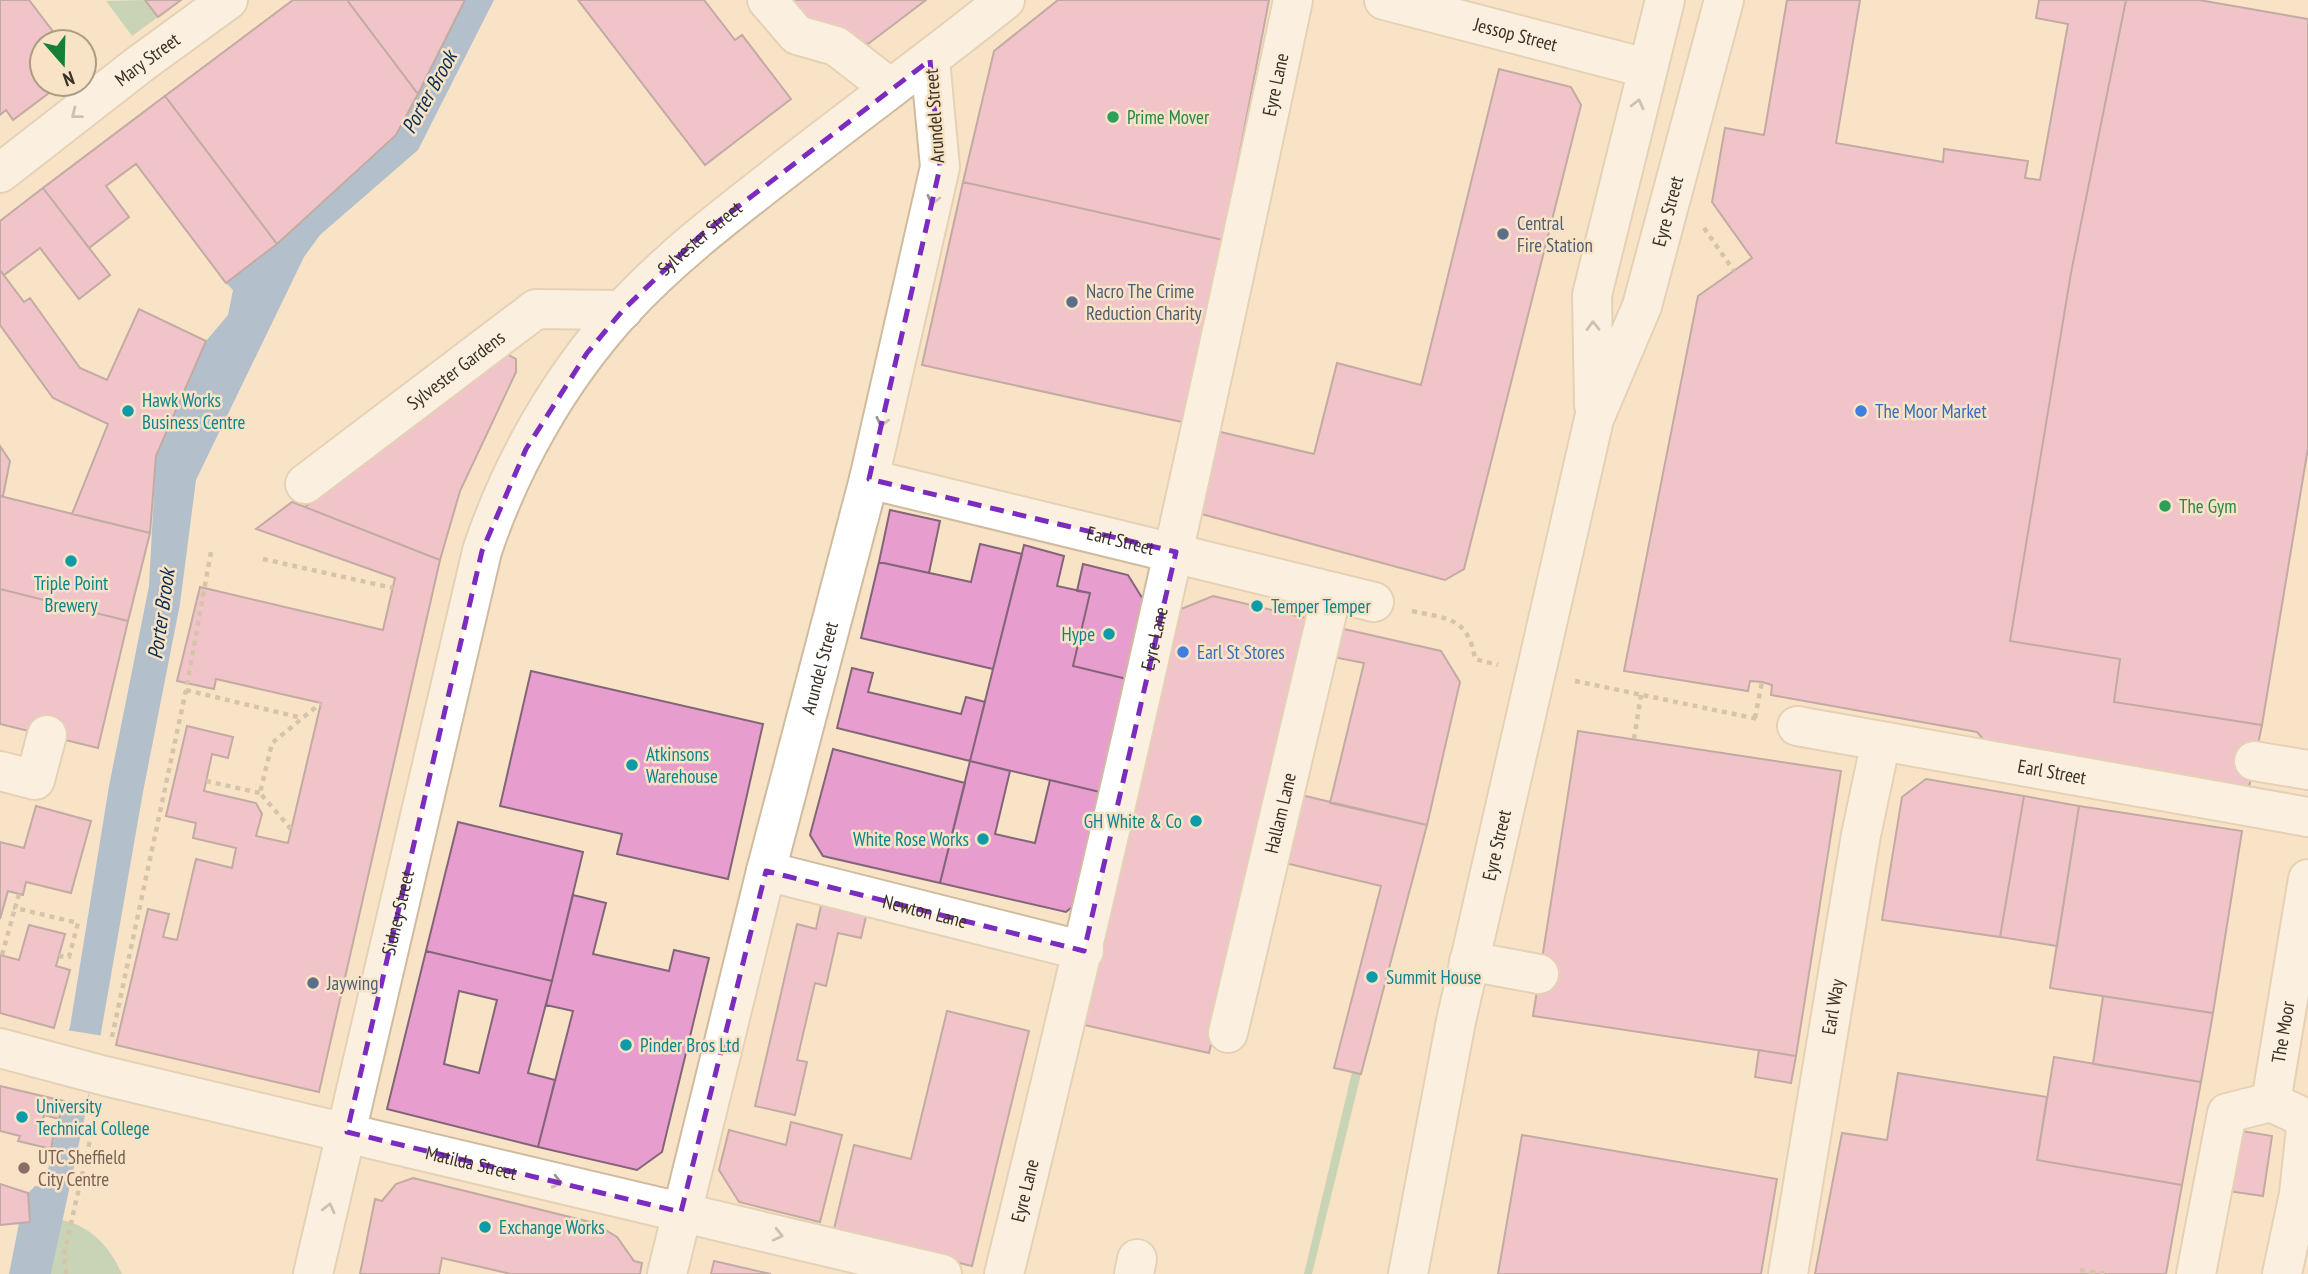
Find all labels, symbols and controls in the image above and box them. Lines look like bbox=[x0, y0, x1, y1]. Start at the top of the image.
street label: Jessop Street bbox=[1470, 12, 1561, 57]
street label: Mary Street bbox=[110, 27, 185, 91]
north arrow bbox=[28, 28, 98, 98]
water label: Porter Brook bbox=[395, 43, 464, 138]
street label: Eyre Lane bbox=[1257, 51, 1293, 118]
text: N bbox=[60, 66, 78, 92]
street label: Arundel Street bbox=[919, 67, 949, 164]
one-way arrow bbox=[1630, 98, 1644, 110]
place label: Prime Mover bbox=[1127, 105, 1210, 129]
one-way arrow bbox=[71, 106, 83, 119]
marker: Prime Mover bbox=[1105, 109, 1121, 125]
street label: Eyre Street bbox=[1647, 173, 1688, 249]
one-way arrow bbox=[926, 194, 941, 206]
street label: Sylvester Street bbox=[652, 195, 747, 280]
place label: Central Fire Station bbox=[1517, 211, 1593, 257]
marker: Central Fire Station bbox=[1495, 226, 1511, 242]
place label: Nacro The Crime Reduction Charity bbox=[1086, 279, 1202, 325]
marker: Nacro The Crime Reduction Charity bbox=[1064, 294, 1080, 310]
one-way arrow bbox=[1585, 320, 1601, 331]
street label: Sylvester Gardens bbox=[402, 325, 509, 415]
place label: Hawk Works Business Centre bbox=[142, 388, 246, 434]
place label: The Moor Market bbox=[1875, 399, 1987, 423]
marker: Hawk Works Business Centre bbox=[120, 403, 136, 419]
marker: The Moor Market bbox=[1853, 403, 1869, 419]
one-way arrow bbox=[875, 416, 890, 428]
place label: The Gym bbox=[2179, 494, 2237, 518]
marker: The Gym bbox=[2157, 498, 2173, 514]
street label: Earl Street bbox=[1084, 520, 1158, 560]
marker: Triple Point Brewery bbox=[63, 553, 79, 569]
water label: Porter Brook bbox=[141, 564, 181, 661]
place label: Triple Point Brewery bbox=[34, 571, 109, 617]
place label: Temper Temper bbox=[1271, 594, 1371, 618]
marker: Temper Temper bbox=[1249, 598, 1265, 614]
street label: Eyre Lane bbox=[1135, 605, 1173, 672]
street label: Arundel Street bbox=[796, 618, 843, 717]
place label: Hype bbox=[1062, 622, 1095, 646]
marker: Hype bbox=[1101, 626, 1117, 642]
place label: Earl St Stores bbox=[1197, 640, 1285, 664]
marker: Earl St Stores bbox=[1175, 644, 1191, 660]
place label: Atkinsons Warehouse bbox=[646, 742, 718, 788]
street label: Earl Street bbox=[2016, 754, 2089, 789]
marker: Atkinsons Warehouse bbox=[624, 757, 640, 773]
street label: Hallam Lane bbox=[1259, 770, 1301, 856]
street label: Eyre Street bbox=[1477, 807, 1516, 883]
place label: GH White & Co bbox=[1084, 809, 1182, 833]
marker: GH White & Co bbox=[1188, 813, 1204, 829]
place label: White Rose Works bbox=[853, 827, 969, 851]
marker: White Rose Works bbox=[975, 831, 991, 847]
street label: Sidney Street bbox=[376, 867, 419, 958]
street label: Newton Lane bbox=[880, 889, 970, 933]
place label: Summit House bbox=[1386, 965, 1482, 989]
marker: Summit House bbox=[1364, 969, 1380, 985]
place label: Jaywing bbox=[326, 971, 378, 995]
marker: Jaywing bbox=[305, 975, 321, 991]
street label: Earl Way bbox=[1816, 976, 1849, 1036]
street label: The Moor bbox=[2266, 998, 2300, 1065]
place label: Pinder Bros Ltd bbox=[640, 1033, 740, 1057]
marker: Pinder Bros Ltd bbox=[618, 1037, 634, 1053]
place label: University Technical College bbox=[36, 1094, 150, 1140]
marker: University Technical College bbox=[14, 1109, 30, 1125]
street label: Matilda Street bbox=[423, 1140, 520, 1185]
place label: UTC Sheffield City Centre bbox=[38, 1145, 126, 1191]
street label: Eyre Lane bbox=[1005, 1156, 1044, 1224]
marker: UTC Sheffield City Centre bbox=[16, 1160, 32, 1176]
one-way arrow bbox=[551, 1174, 563, 1189]
one-way arrow bbox=[321, 1202, 336, 1214]
place label: Exchange Works bbox=[499, 1215, 605, 1239]
marker: Exchange Works bbox=[477, 1219, 493, 1235]
one-way arrow bbox=[772, 1227, 784, 1241]

